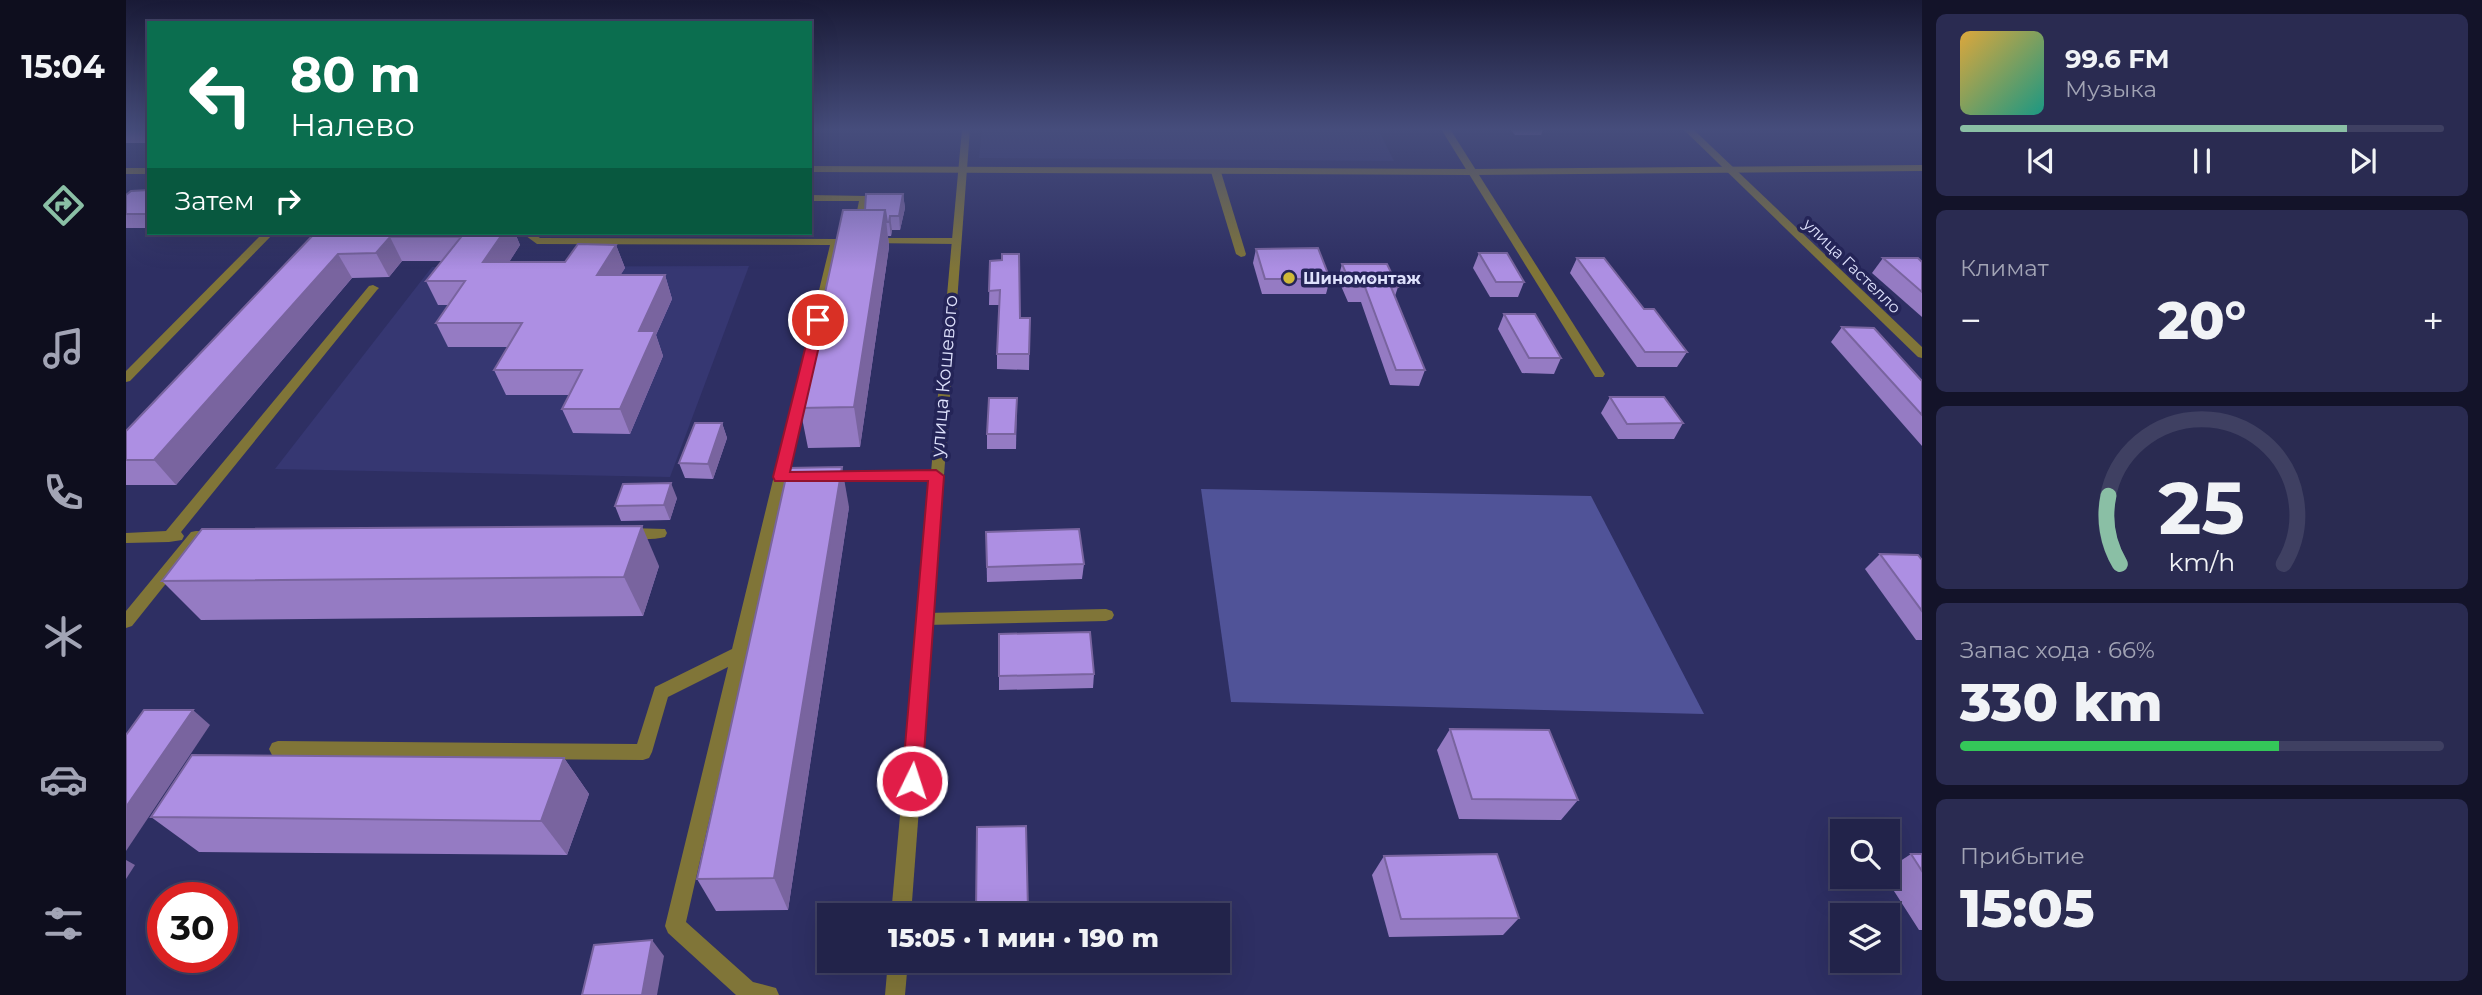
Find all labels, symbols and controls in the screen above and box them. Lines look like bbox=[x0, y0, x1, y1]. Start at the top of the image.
text: 99.6 FM bbox=[2065, 43, 2170, 75]
text: 80 m bbox=[290, 45, 421, 104]
text: 15:04 bbox=[21, 47, 105, 86]
icon: left bbox=[175, 49, 266, 140]
text: Музыка bbox=[2065, 75, 2157, 103]
text: Налево bbox=[290, 105, 415, 144]
icon: previous bbox=[2022, 142, 2060, 180]
icon: pause bbox=[2183, 142, 2221, 180]
icon: next bbox=[2344, 142, 2382, 180]
icon: directions bbox=[39, 181, 88, 230]
icon: right bbox=[269, 182, 307, 220]
text: Затем bbox=[175, 185, 255, 217]
street label: улица Гастелло bbox=[1799, 214, 1905, 317]
text: Климат bbox=[1960, 254, 2049, 282]
place label: Шиномонтаж bbox=[1303, 269, 1421, 288]
marker: Шиномонтаж bbox=[1281, 270, 1297, 286]
text: 20° bbox=[2158, 289, 2246, 352]
pin bbox=[788, 290, 848, 350]
street label: улица Кошевого bbox=[925, 294, 963, 459]
text: − bbox=[1960, 297, 1982, 344]
text: + bbox=[2422, 297, 2444, 344]
icon: arrive bbox=[799, 301, 837, 339]
icon: music bbox=[39, 324, 88, 373]
text: 25 bbox=[2159, 464, 2245, 552]
icon: phone bbox=[39, 468, 88, 517]
text: km/h bbox=[2169, 546, 2235, 576]
icon: climate bbox=[39, 612, 88, 661]
text: Запас хода · 66% bbox=[1960, 636, 2155, 664]
text: 330 km bbox=[1960, 671, 2163, 734]
position arrow bbox=[875, 744, 949, 818]
icon: car bbox=[39, 755, 88, 804]
map controls bbox=[1830, 819, 1900, 973]
button: search bbox=[1830, 819, 1900, 889]
text: Прибытие bbox=[1960, 842, 2085, 870]
text: 15:05 bbox=[1960, 877, 2095, 940]
speed limit sign: 30 bbox=[147, 882, 238, 973]
icon: filters bbox=[39, 899, 88, 948]
button: layers bbox=[1830, 903, 1900, 973]
text: 15:05 · 1 мин · 190 m bbox=[888, 922, 1159, 954]

